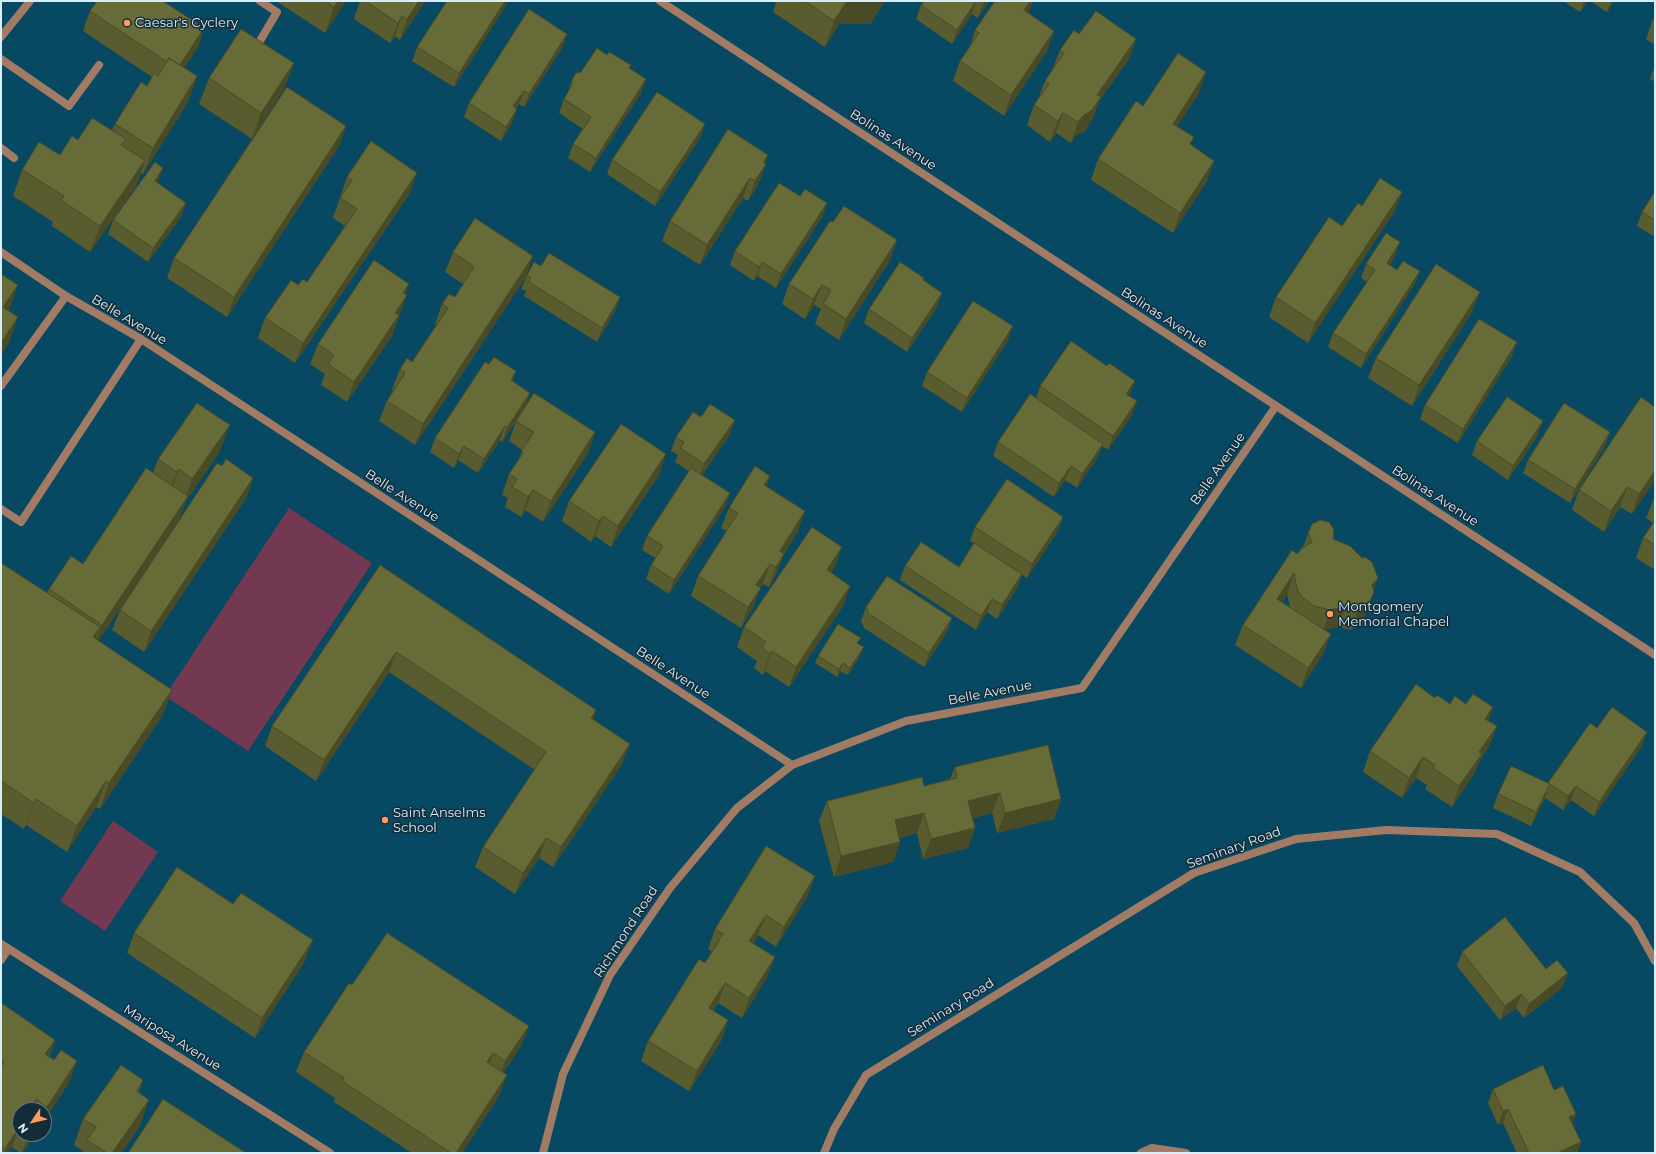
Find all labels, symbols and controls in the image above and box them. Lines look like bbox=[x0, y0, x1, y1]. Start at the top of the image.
place label: Caesar's Cyclery bbox=[135, 15, 238, 31]
marker: Caesar's Cyclery bbox=[122, 18, 132, 28]
street label: Bolinas Avenue bbox=[847, 106, 939, 174]
street label: Bolinas Avenue bbox=[1118, 284, 1210, 352]
street label: Belle Avenue bbox=[89, 291, 169, 349]
street label: Belle Avenue bbox=[1187, 430, 1249, 508]
street label: Bolinas Avenue bbox=[1389, 462, 1481, 530]
street label: Belle Avenue bbox=[362, 466, 442, 526]
place label: Montgomery Memorial Chapel bbox=[1338, 599, 1449, 630]
marker: Montgomery Memorial Chapel bbox=[1325, 609, 1335, 619]
street label: Belle Avenue bbox=[633, 643, 713, 703]
street label: Belle Avenue bbox=[947, 677, 1033, 709]
place label: Saint Anselms School bbox=[393, 805, 486, 836]
marker: Saint Anselms School bbox=[380, 815, 390, 825]
street label: Seminary Road bbox=[1185, 824, 1283, 872]
street label: Richmond Road bbox=[591, 883, 661, 981]
street label: Seminary Road bbox=[905, 975, 997, 1041]
street label: Mariposa Avenue bbox=[120, 1002, 224, 1074]
north arrow bbox=[12, 1102, 52, 1142]
text: N bbox=[15, 1121, 31, 1136]

